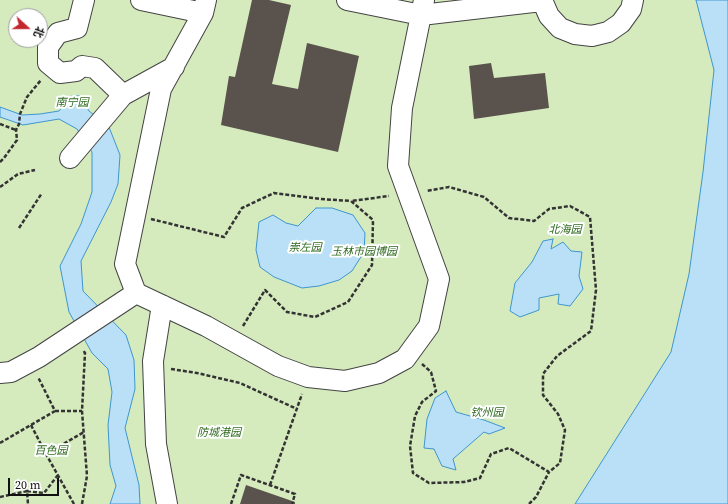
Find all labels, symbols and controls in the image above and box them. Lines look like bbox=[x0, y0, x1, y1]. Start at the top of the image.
north arrow bbox=[8, 8, 48, 48]
text: 北 bbox=[30, 24, 48, 40]
park label: 南宁园 bbox=[56, 96, 88, 110]
park label: 北海园 bbox=[549, 223, 581, 237]
park label: 崇左园 bbox=[289, 241, 321, 255]
park label: 玉林市园博园 bbox=[331, 245, 397, 259]
park label: 钦州园 bbox=[471, 406, 503, 420]
park label: 防城港园 bbox=[197, 426, 241, 440]
park label: 百色园 bbox=[35, 444, 67, 458]
scale bar bbox=[10, 470, 61, 496]
text: 20 m bbox=[15, 477, 41, 493]

